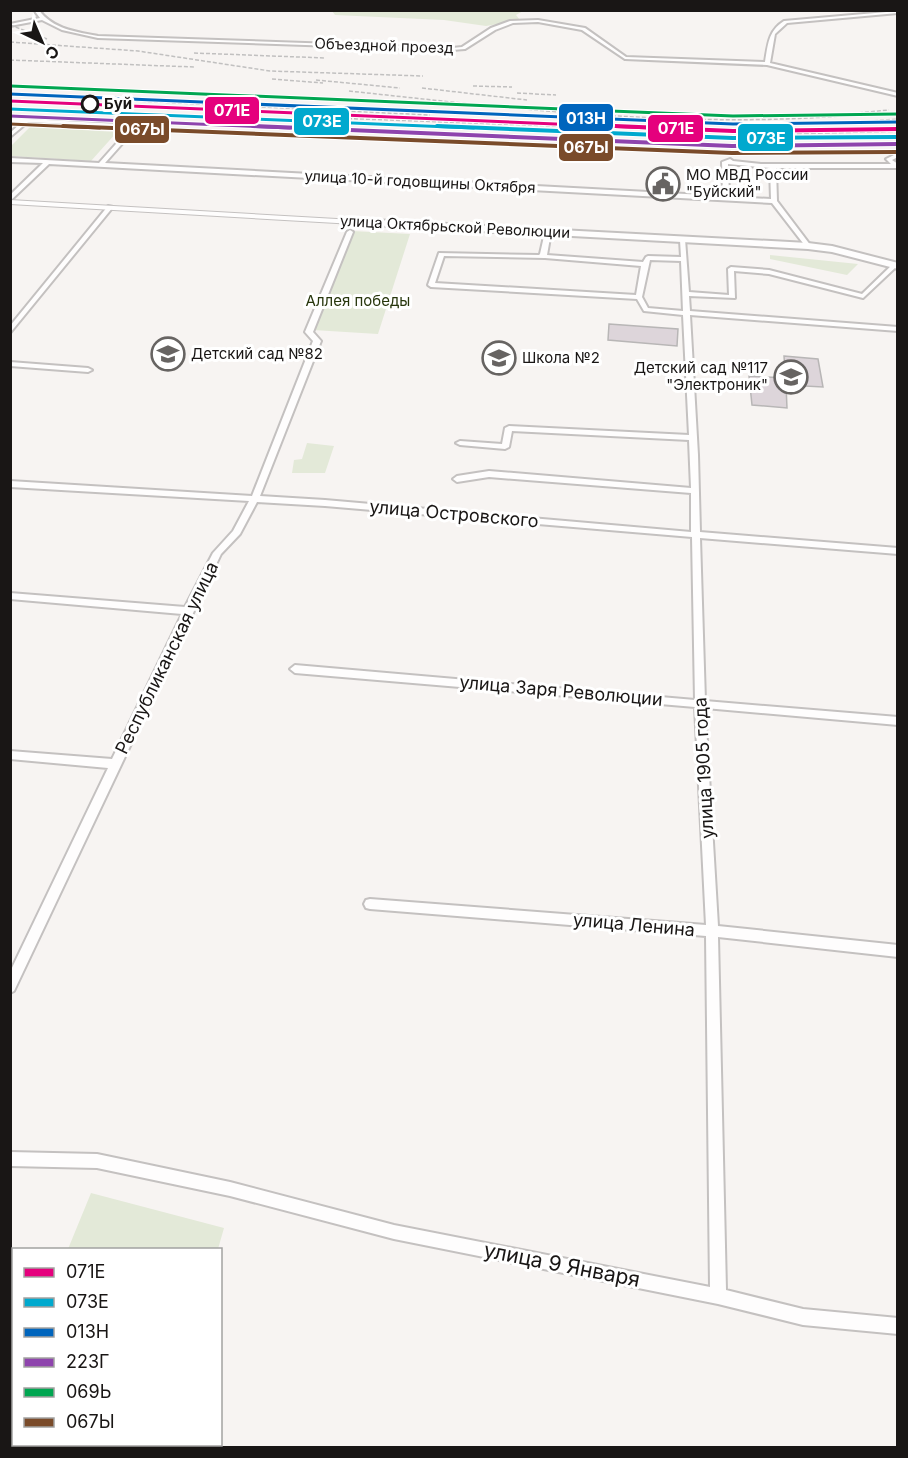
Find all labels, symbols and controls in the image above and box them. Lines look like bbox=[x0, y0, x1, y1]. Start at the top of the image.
north arrow bbox=[12, 12, 72, 72]
street label: Объездной проезд bbox=[314, 34, 454, 57]
text: С bbox=[41, 41, 64, 64]
place label: Буй bbox=[104, 94, 132, 113]
marker: Буй bbox=[81, 95, 99, 113]
line badge: 071Е bbox=[204, 96, 260, 125]
text: 071Е bbox=[214, 100, 250, 120]
line badge: 013Н bbox=[558, 103, 614, 132]
line badge: 073Е bbox=[293, 107, 350, 136]
text: 013Н bbox=[566, 108, 606, 128]
text: 073Е bbox=[302, 111, 342, 131]
line badge: 071Е bbox=[647, 114, 704, 143]
line badge: 067Ы bbox=[114, 115, 170, 144]
text: 071Е bbox=[658, 118, 694, 138]
text: 067Ы bbox=[119, 119, 165, 139]
line badge: 073Е bbox=[737, 123, 794, 152]
text: 073Е bbox=[746, 128, 786, 148]
line badge: 067Ы bbox=[558, 133, 614, 162]
text: 067Ы bbox=[563, 137, 609, 157]
place label: МО МВД России "Буйский" bbox=[686, 165, 808, 201]
street label: улица 10-й годовщины Октября bbox=[304, 166, 536, 197]
public building icon: МО МВД России "Буйский" bbox=[645, 166, 681, 202]
street label: улица Октябрьской Революции bbox=[340, 211, 571, 242]
park label: Аллея победы bbox=[306, 291, 410, 310]
school or university icon: Детский сад №82 bbox=[150, 336, 186, 372]
school or university icon: Школа №2 bbox=[481, 340, 517, 376]
place label: Детский сад №82 bbox=[191, 344, 323, 363]
place label: Школа №2 bbox=[522, 348, 600, 367]
place label: Детский сад №117 "Электроник" bbox=[634, 358, 768, 394]
school or university icon: Детский сад №117 "Электроник" bbox=[773, 359, 809, 395]
street label: улица Островского bbox=[369, 496, 539, 531]
street label: Республиканская улица bbox=[111, 558, 222, 757]
street label: улица Заря Революции bbox=[459, 671, 664, 710]
street label: улица 1905 года bbox=[689, 697, 718, 839]
street label: улица Ленина bbox=[572, 909, 696, 940]
street label: улица 9 Января bbox=[482, 1237, 642, 1292]
legend bbox=[12, 1248, 222, 1446]
text: 071Е bbox=[66, 1261, 105, 1282]
text: 073Е bbox=[66, 1291, 109, 1312]
text: 013Н bbox=[66, 1321, 109, 1342]
text: 223Г bbox=[66, 1351, 110, 1372]
text: 069Ь bbox=[66, 1381, 111, 1402]
text: 067Ы bbox=[66, 1411, 115, 1432]

